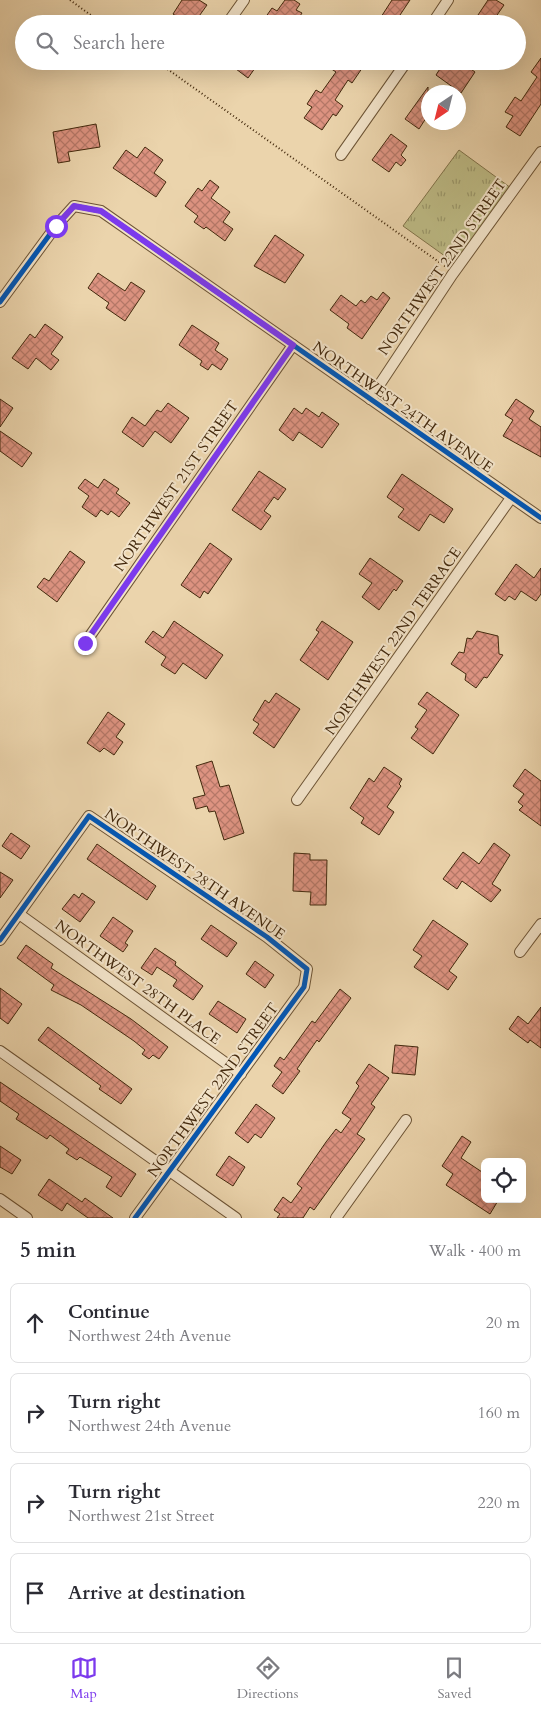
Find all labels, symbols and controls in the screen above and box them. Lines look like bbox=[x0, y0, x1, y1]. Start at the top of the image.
search box bbox=[15, 15, 526, 70]
icon: search bbox=[33, 29, 61, 57]
text: Search here bbox=[73, 30, 165, 56]
north arrow bbox=[421, 85, 466, 130]
street label: NORTHWEST 22ND STREET bbox=[373, 175, 511, 359]
route start bbox=[45, 215, 68, 238]
street label: NORTHWEST 24TH AVENUE bbox=[309, 337, 497, 477]
street label: NORTHWEST 21ST STREET bbox=[109, 397, 243, 575]
street label: NORTHWEST 22ND TERRACE bbox=[320, 543, 466, 739]
route end bbox=[74, 632, 97, 655]
street label: NORTHWEST 28TH AVENUE bbox=[101, 804, 289, 944]
street label: NORTHWEST 28TH PLACE bbox=[51, 915, 225, 1049]
street label: NORTHWEST 22ND STREET bbox=[143, 999, 283, 1181]
map controls bbox=[481, 1158, 526, 1203]
button: locate bbox=[481, 1158, 526, 1203]
text: 5 min bbox=[20, 1236, 76, 1265]
text: Walk · 400 m bbox=[429, 1240, 521, 1262]
text: Continue bbox=[68, 1299, 150, 1325]
icon: ahead bbox=[21, 1309, 49, 1337]
text: 20 m bbox=[486, 1312, 520, 1334]
text: Northwest 24th Avenue bbox=[68, 1325, 231, 1347]
text: Turn right bbox=[68, 1389, 160, 1415]
icon: right bbox=[21, 1399, 49, 1427]
text: 160 m bbox=[478, 1402, 520, 1424]
text: Northwest 24th Avenue bbox=[68, 1415, 231, 1437]
text: Turn right bbox=[68, 1479, 160, 1505]
icon: right bbox=[21, 1489, 49, 1517]
text: 220 m bbox=[478, 1492, 520, 1514]
text: Northwest 21st Street bbox=[68, 1505, 214, 1527]
icon: arrive bbox=[21, 1579, 49, 1607]
text: Arrive at destination bbox=[68, 1580, 245, 1606]
tab: Map bbox=[70, 1654, 98, 1703]
tab: Directions bbox=[237, 1654, 298, 1703]
tab: Saved bbox=[437, 1654, 471, 1703]

